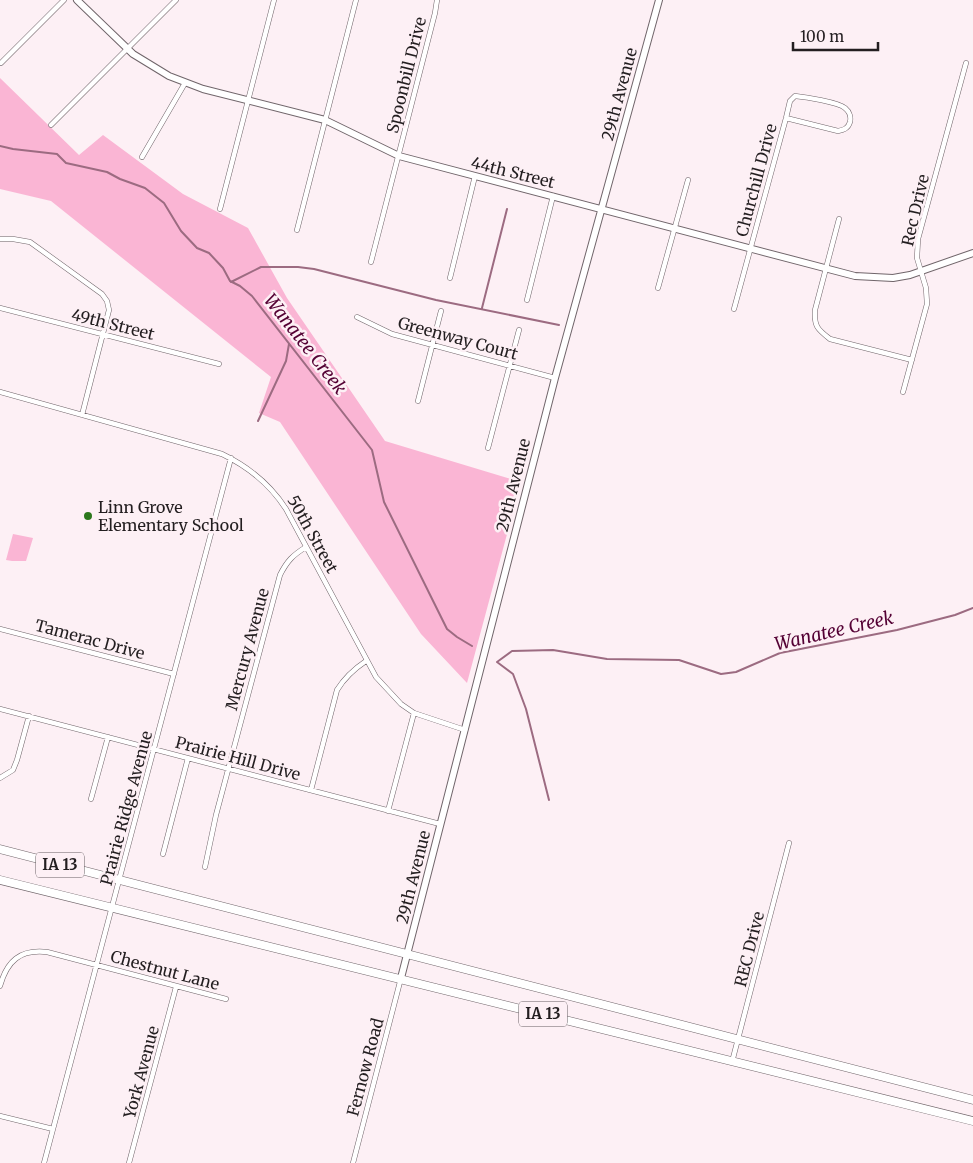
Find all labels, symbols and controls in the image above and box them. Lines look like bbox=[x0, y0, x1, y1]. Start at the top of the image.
street label: Spoonbill Drive bbox=[382, 15, 430, 135]
scale bar bbox=[793, 20, 878, 52]
text: 100 m bbox=[800, 27, 844, 46]
street label: 29th Avenue bbox=[597, 45, 641, 143]
street label: Churchill Drive bbox=[731, 121, 781, 239]
street label: 44th Street bbox=[469, 152, 558, 192]
street label: Rec Drive bbox=[897, 172, 933, 248]
water label: Wanatee Creek bbox=[259, 289, 352, 399]
street label: 49th Street bbox=[69, 304, 157, 344]
street label: Greenway Court bbox=[396, 312, 521, 364]
street label: 29th Avenue bbox=[492, 436, 534, 534]
street label: 50th Street bbox=[283, 492, 343, 577]
place label: Linn Grove Elementary School bbox=[98, 497, 244, 535]
marker: Linn Grove Elementary School bbox=[82, 510, 94, 522]
street label: Mercury Avenue bbox=[221, 586, 273, 712]
water label: Wanatee Creek bbox=[772, 606, 896, 655]
street label: Tamerac Drive bbox=[33, 615, 147, 663]
street label: Prairie Ridge Avenue bbox=[96, 728, 156, 888]
street label: Prairie Hill Drive bbox=[173, 732, 303, 784]
street label: 29th Avenue bbox=[392, 828, 434, 926]
road number: IA 13 bbox=[36, 852, 84, 878]
street label: REC Drive bbox=[730, 909, 768, 989]
street label: Chestnut Lane bbox=[108, 946, 222, 994]
road number: IA 13 bbox=[519, 1002, 567, 1026]
street label: Fernow Road bbox=[342, 1015, 388, 1118]
street label: York Avenue bbox=[119, 1023, 163, 1121]

